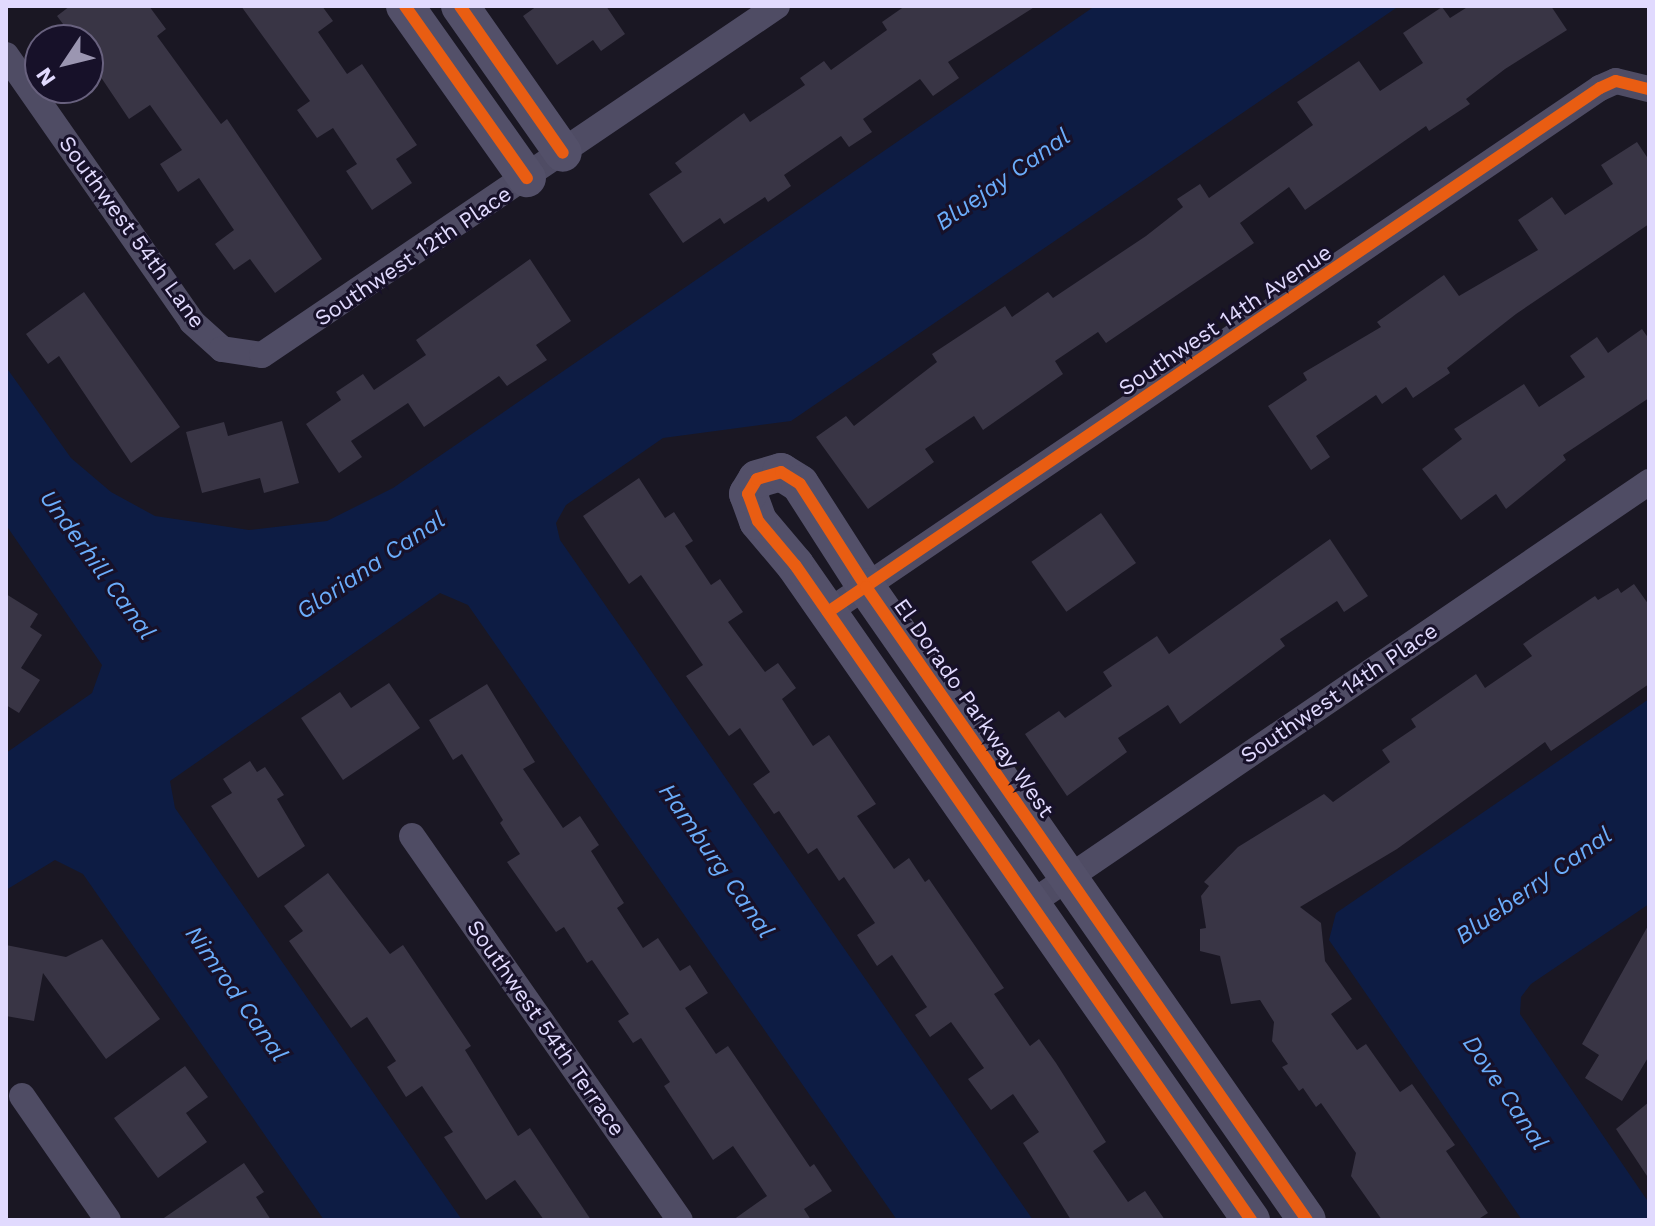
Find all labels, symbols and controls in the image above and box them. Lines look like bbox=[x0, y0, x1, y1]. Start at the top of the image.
north arrow bbox=[24, 24, 104, 104]
text: N bbox=[31, 63, 60, 91]
water label: Bluejay Canal bbox=[930, 123, 1076, 237]
street label: Southwest 54th Lane bbox=[53, 131, 211, 333]
street label: Southwest 12th Place bbox=[309, 180, 517, 332]
street label: Southwest 14th Avenue bbox=[1113, 238, 1337, 402]
water label: Underhill Canal bbox=[33, 484, 161, 646]
water label: Gloriana Canal bbox=[291, 506, 451, 626]
street label: El Dorado Parkway West bbox=[888, 593, 1060, 823]
street label: Southwest 14th Place bbox=[1235, 617, 1443, 769]
water label: Hamburg Canal bbox=[652, 778, 780, 944]
water label: Blueberry Canal bbox=[1450, 821, 1618, 951]
street label: Southwest 54th Terrace bbox=[461, 915, 631, 1141]
water label: Nimrod Canal bbox=[179, 921, 293, 1067]
water label: Dove Canal bbox=[1456, 1030, 1554, 1156]

